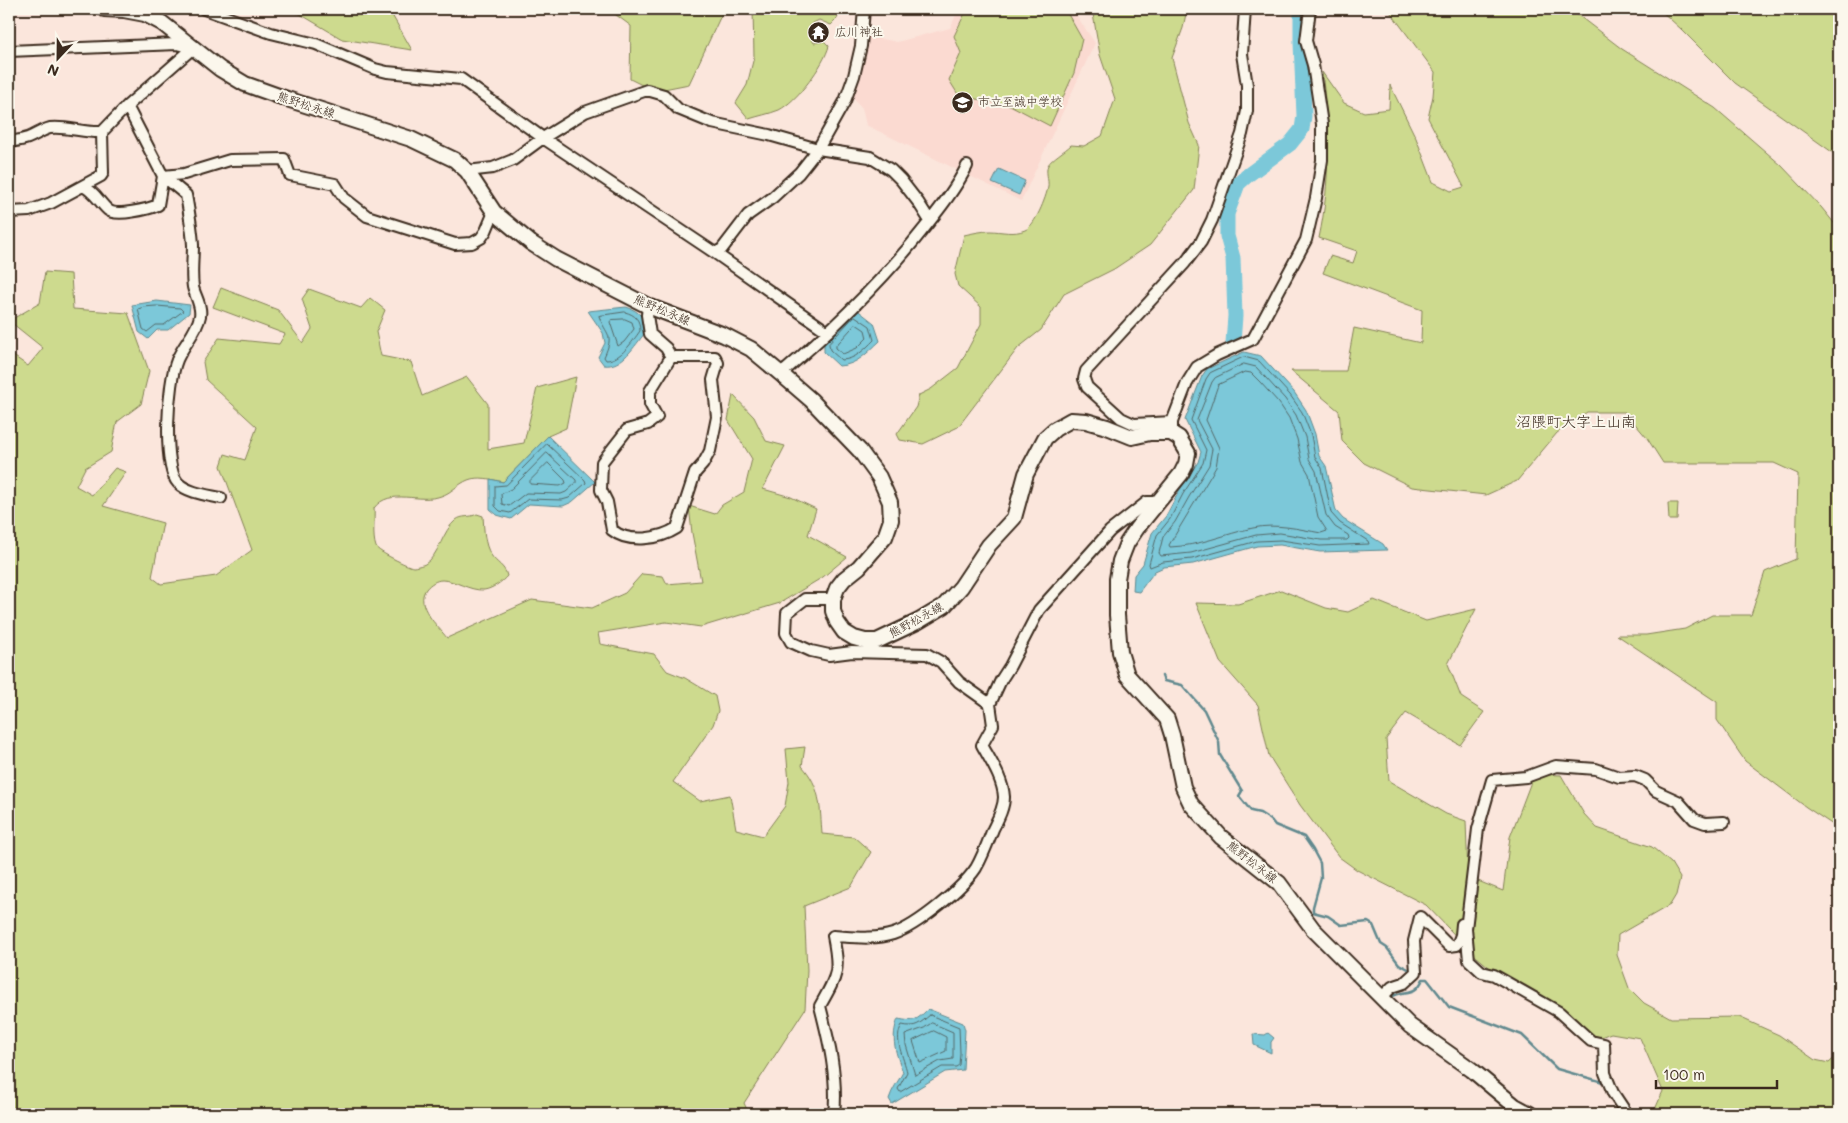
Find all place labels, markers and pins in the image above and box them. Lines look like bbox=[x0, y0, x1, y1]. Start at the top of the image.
temple icon: 広川神社 bbox=[807, 20, 831, 44]
place label: 広川神社 bbox=[835, 23, 883, 39]
school or university icon: 市立至誠中学校 bbox=[950, 90, 974, 114]
place label: 市立至誠中学校 bbox=[978, 93, 1062, 109]

